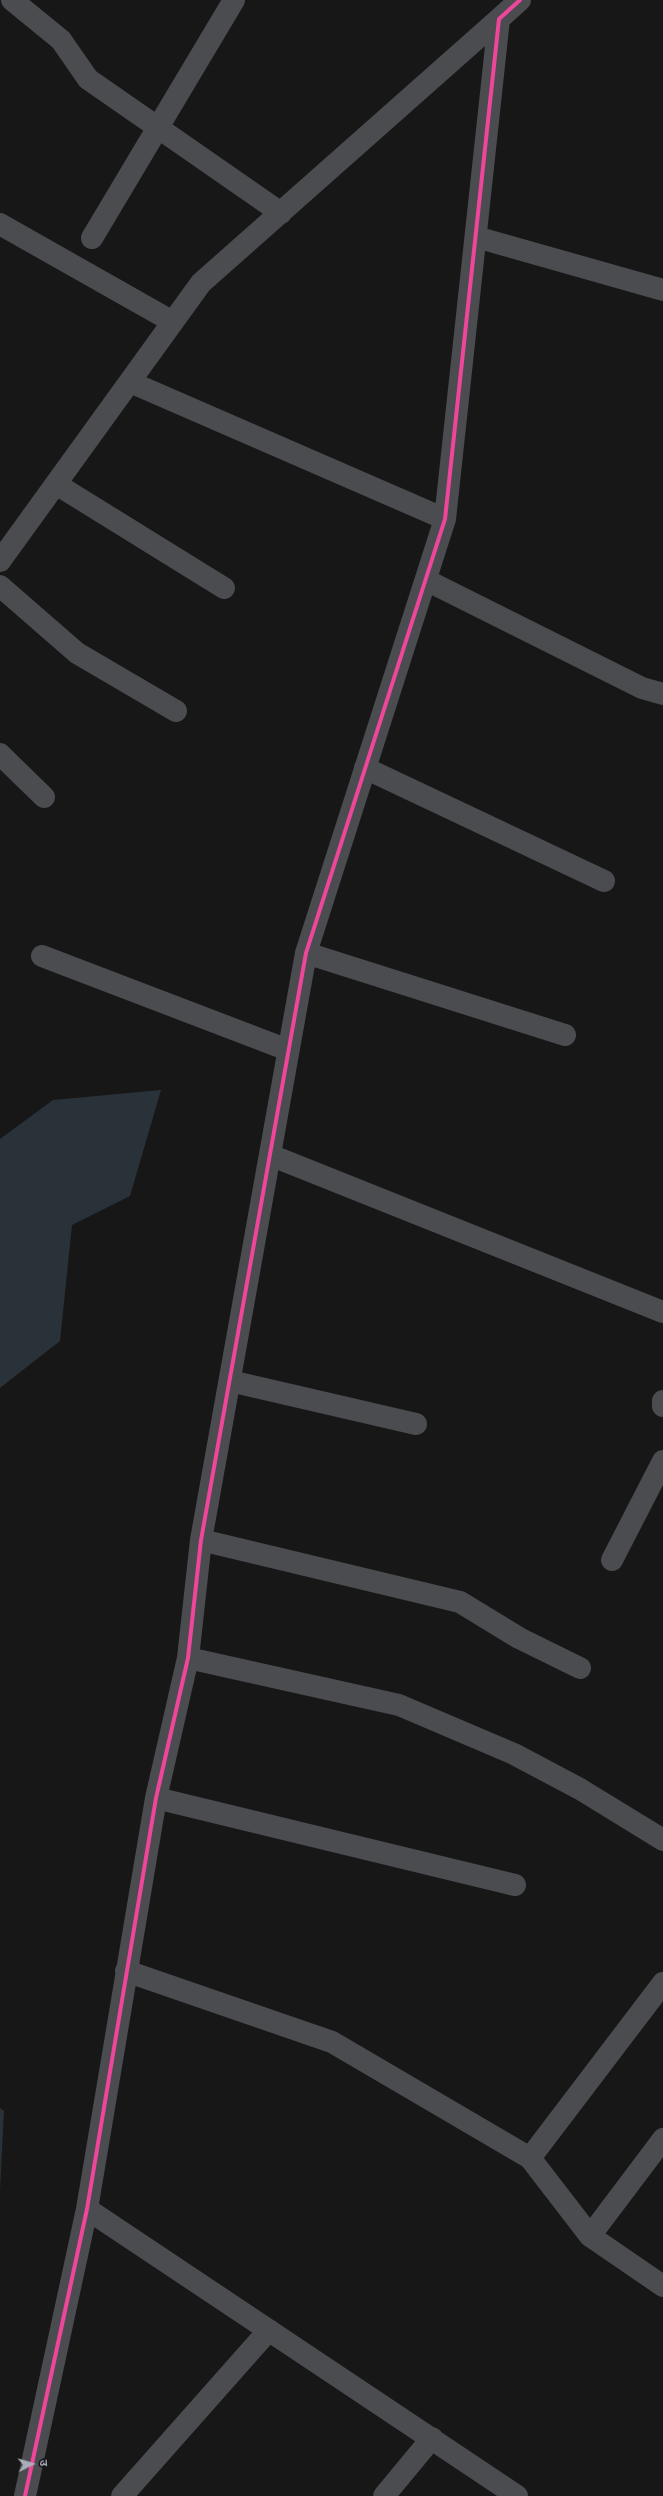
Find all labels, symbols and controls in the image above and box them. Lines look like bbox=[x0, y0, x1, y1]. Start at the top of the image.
north arrow bbox=[12, 2444, 52, 2484]
text: उ bbox=[37, 2459, 51, 2467]

